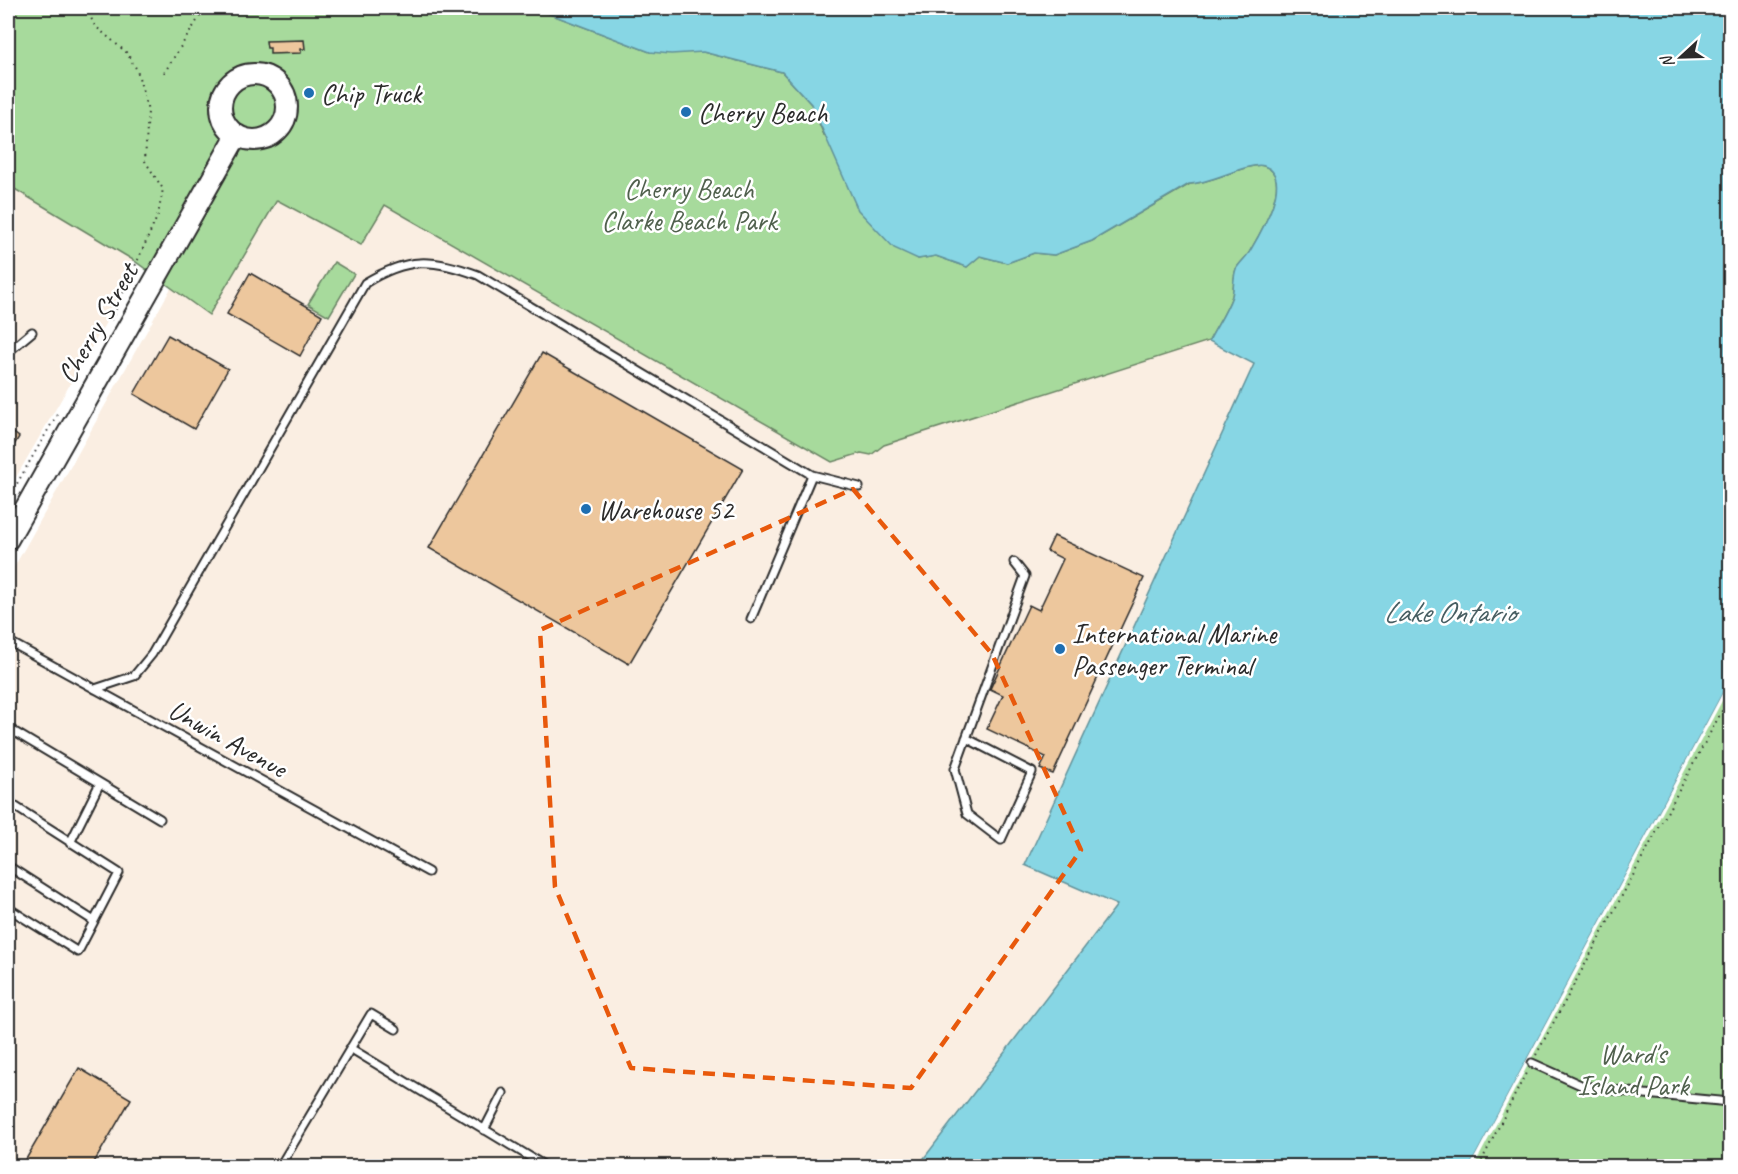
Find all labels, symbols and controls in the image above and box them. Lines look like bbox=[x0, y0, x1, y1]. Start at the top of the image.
north arrow bbox=[1651, 27, 1711, 87]
text: N bbox=[1656, 51, 1679, 71]
place label: Chip Truck bbox=[321, 76, 423, 111]
marker: Chip Truck bbox=[302, 86, 316, 100]
place label: Cherry Beach bbox=[698, 95, 828, 130]
marker: Cherry Beach bbox=[679, 105, 693, 119]
park label: Cherry Beach Clarke Beach Park bbox=[602, 171, 779, 238]
street label: Cherry Street bbox=[49, 255, 147, 389]
place label: Warehouse 52 bbox=[598, 492, 736, 527]
marker: Warehouse 52 bbox=[579, 502, 593, 516]
water label: Lake Ontario bbox=[1383, 593, 1520, 631]
place label: International Marine Passenger Terminal bbox=[1072, 616, 1278, 683]
marker: International Marine Passenger Terminal bbox=[1053, 642, 1067, 656]
street label: Unwin Avenue bbox=[163, 692, 295, 786]
park label: Ward's Island Park bbox=[1578, 1036, 1690, 1103]

